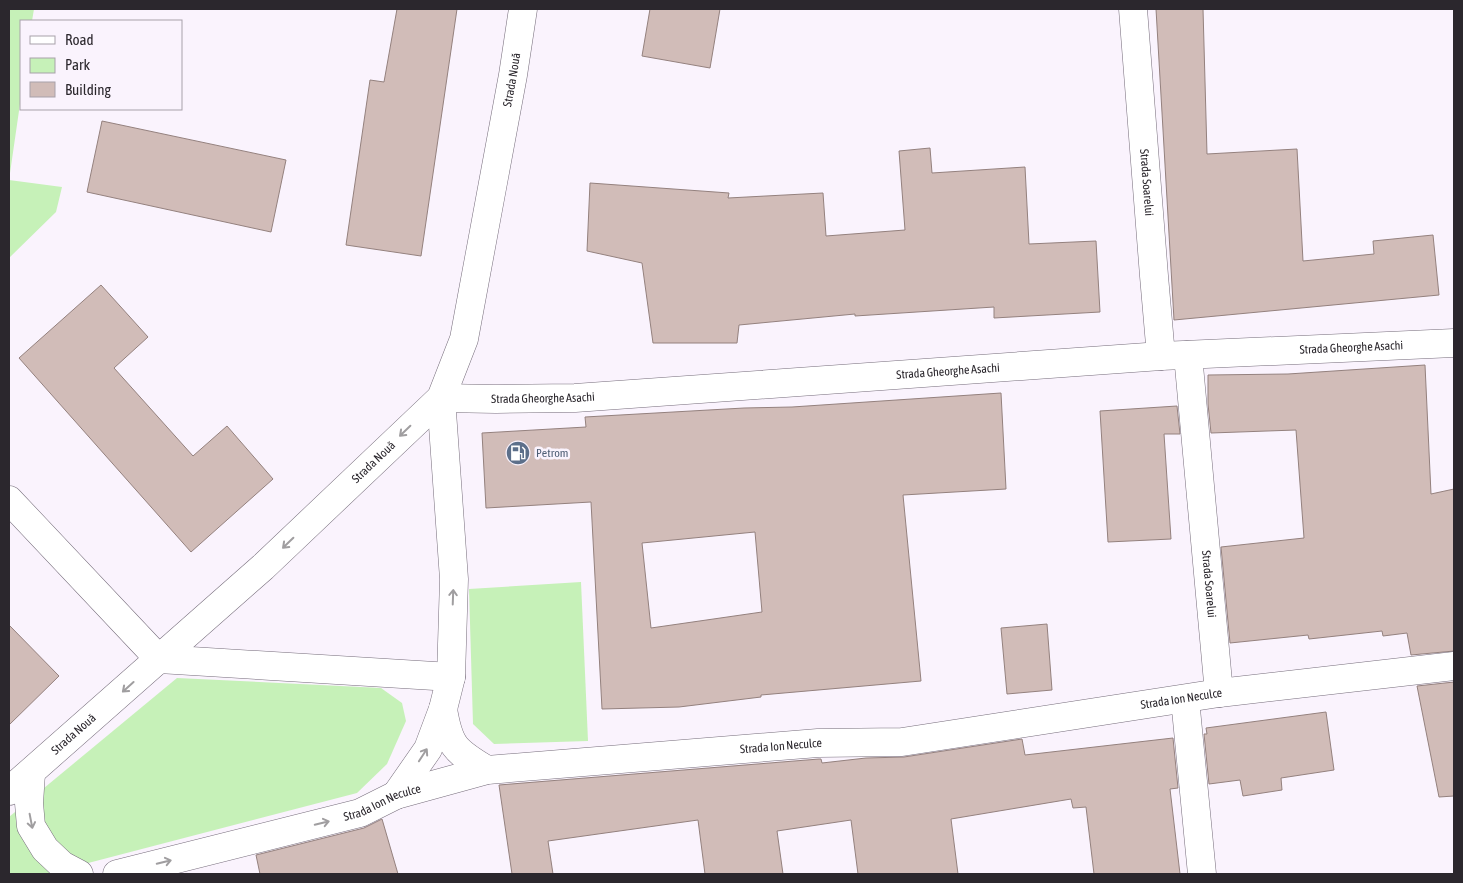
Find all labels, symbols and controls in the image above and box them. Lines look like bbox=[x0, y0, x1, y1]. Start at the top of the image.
legend bbox=[20, 20, 182, 110]
text: Road bbox=[65, 31, 94, 48]
street label: Strada Nouă bbox=[500, 52, 523, 108]
text: Park bbox=[65, 56, 90, 73]
text: Building bbox=[65, 81, 111, 98]
street label: Strada Soarelui bbox=[1137, 148, 1156, 217]
street label: Strada Gheorghe Asachi bbox=[1299, 338, 1403, 357]
street label: Strada Gheorghe Asachi bbox=[896, 361, 1000, 382]
street label: Strada Gheorghe Asachi bbox=[491, 390, 595, 406]
one-way arrow bbox=[399, 425, 412, 437]
street label: Strada Nouă bbox=[349, 438, 398, 486]
fuel station icon: Petrom bbox=[505, 440, 531, 466]
place label: Petrom bbox=[536, 446, 568, 460]
one-way arrow bbox=[282, 537, 294, 549]
street label: Strada Soarelui bbox=[1199, 550, 1219, 618]
one-way arrow bbox=[448, 590, 458, 606]
one-way arrow bbox=[121, 681, 134, 693]
street label: Strada Ion Neculce bbox=[1140, 686, 1223, 712]
street label: Strada Nouă bbox=[48, 711, 99, 757]
street label: Strada Ion Neculce bbox=[739, 736, 822, 756]
one-way arrow bbox=[418, 748, 428, 762]
street label: Strada Ion Neculce bbox=[342, 782, 422, 824]
one-way arrow bbox=[27, 812, 37, 828]
one-way arrow bbox=[313, 818, 329, 827]
one-way arrow bbox=[156, 857, 172, 867]

